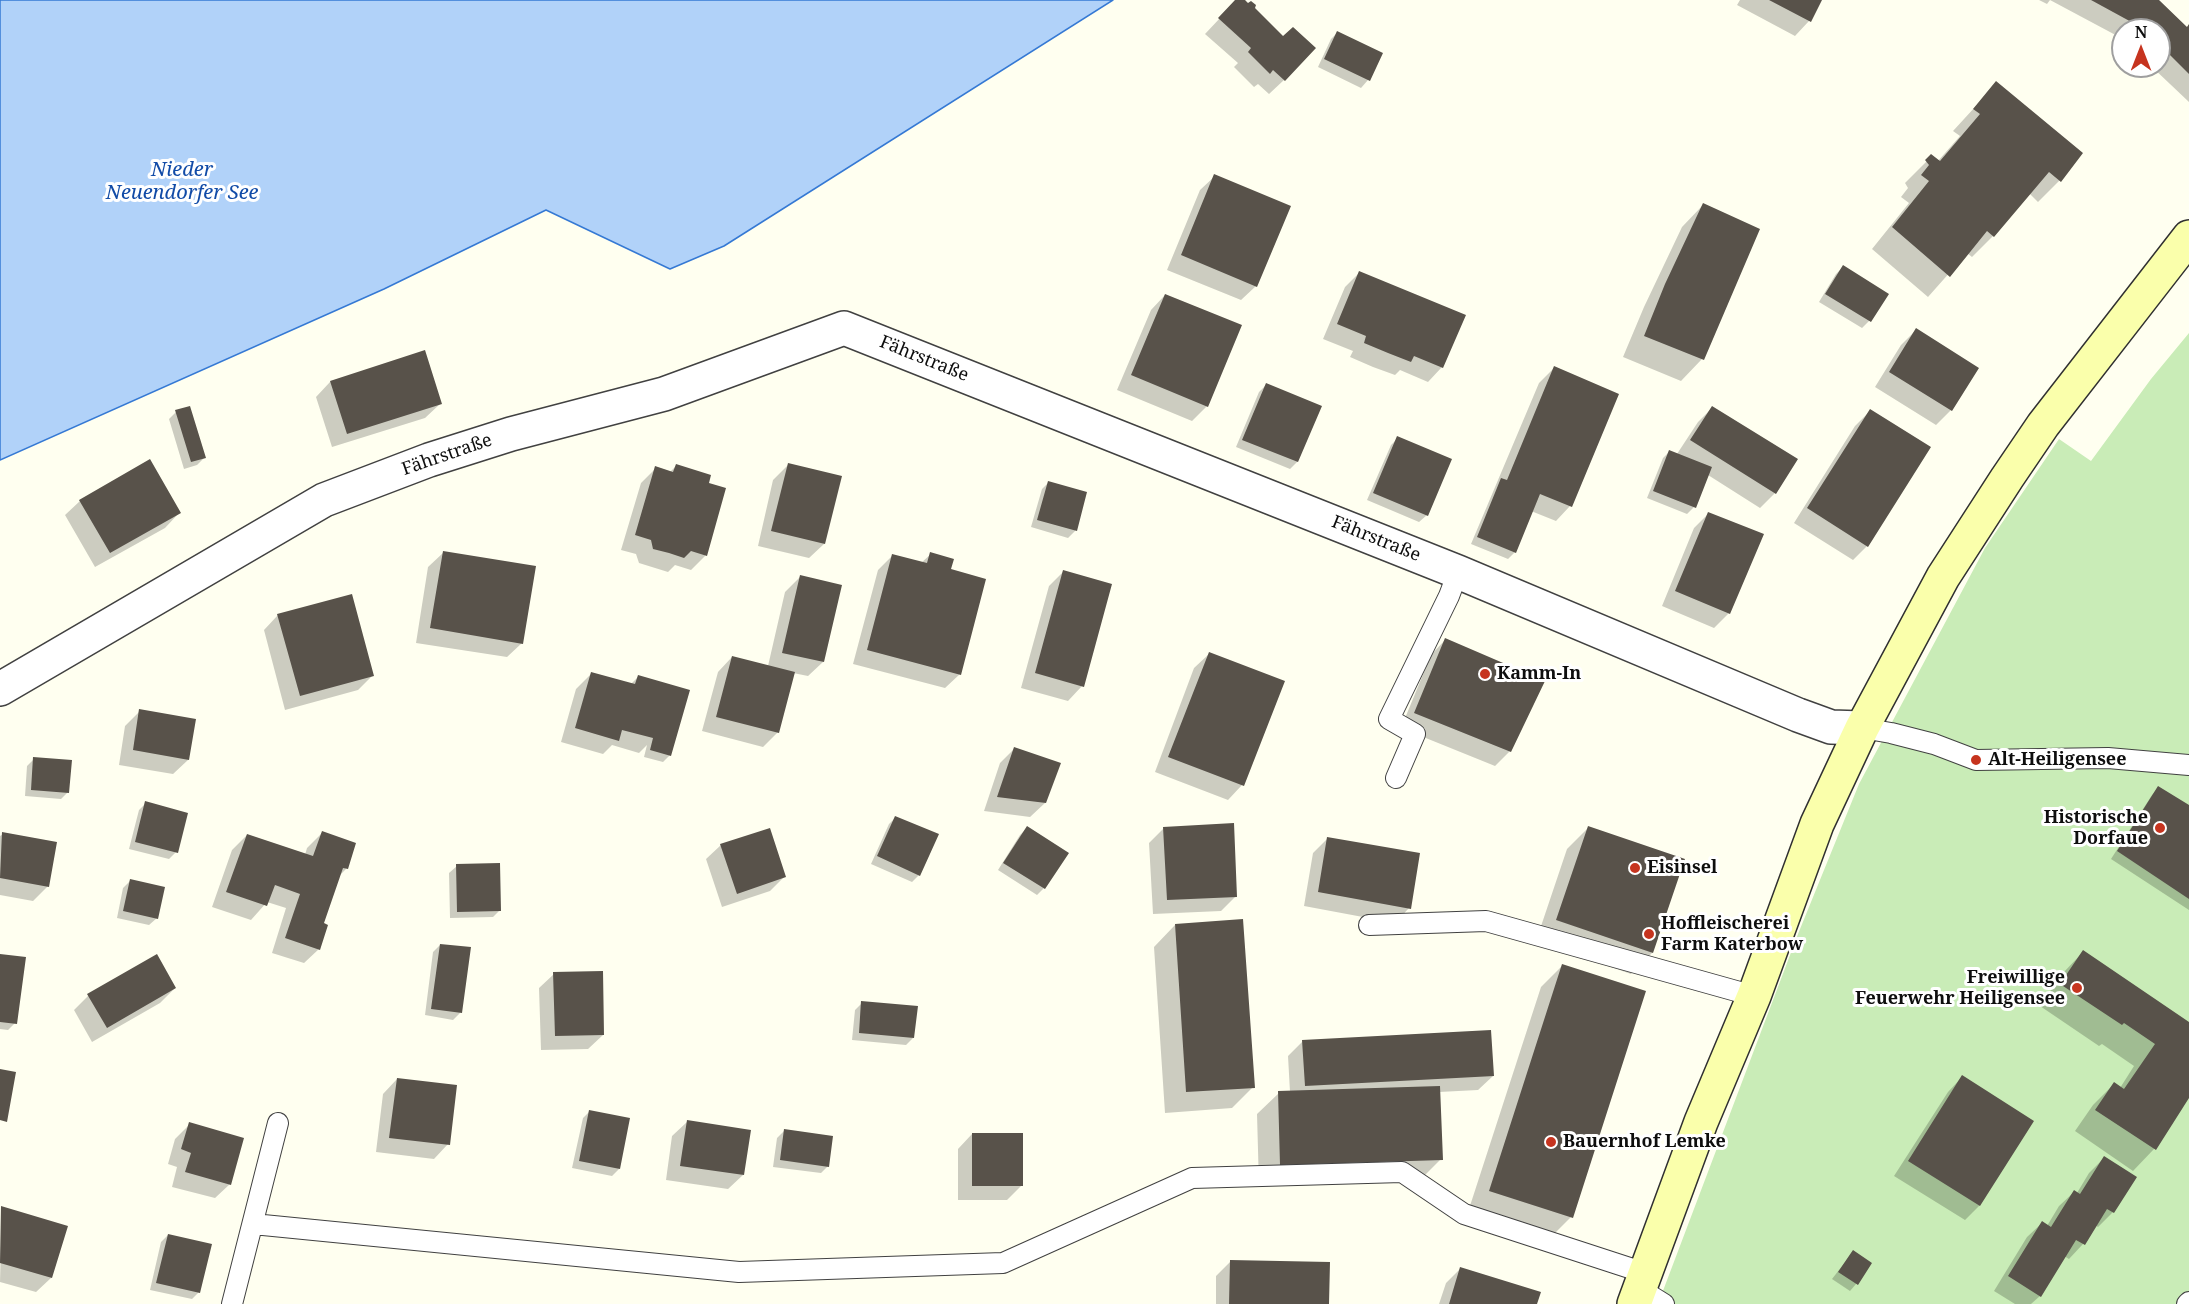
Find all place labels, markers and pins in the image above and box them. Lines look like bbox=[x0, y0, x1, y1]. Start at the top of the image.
place label: Kamm-In bbox=[1497, 663, 1581, 685]
marker: Kamm-In bbox=[1478, 667, 1492, 681]
place label: Alt-Heiligensee bbox=[1988, 749, 2126, 771]
marker: Alt-Heiligensee bbox=[1969, 753, 1983, 767]
place label: Historische Dorfaue bbox=[2044, 807, 2148, 850]
marker: Historische Dorfaue bbox=[2153, 821, 2167, 835]
place label: Eisinsel bbox=[1647, 857, 1717, 879]
marker: Eisinsel bbox=[1628, 861, 1642, 875]
place label: Hoffleischerei Farm Katerbow bbox=[1661, 913, 1803, 956]
marker: Hoffleischerei Farm Katerbow bbox=[1642, 927, 1656, 941]
place label: Freiwillige Feuerwehr Heiligensee bbox=[1855, 967, 2065, 1010]
marker: Freiwillige Feuerwehr Heiligensee bbox=[2070, 981, 2084, 995]
place label: Bauernhof Lemke bbox=[1563, 1131, 1726, 1153]
marker: Bauernhof Lemke bbox=[1544, 1135, 1558, 1149]

